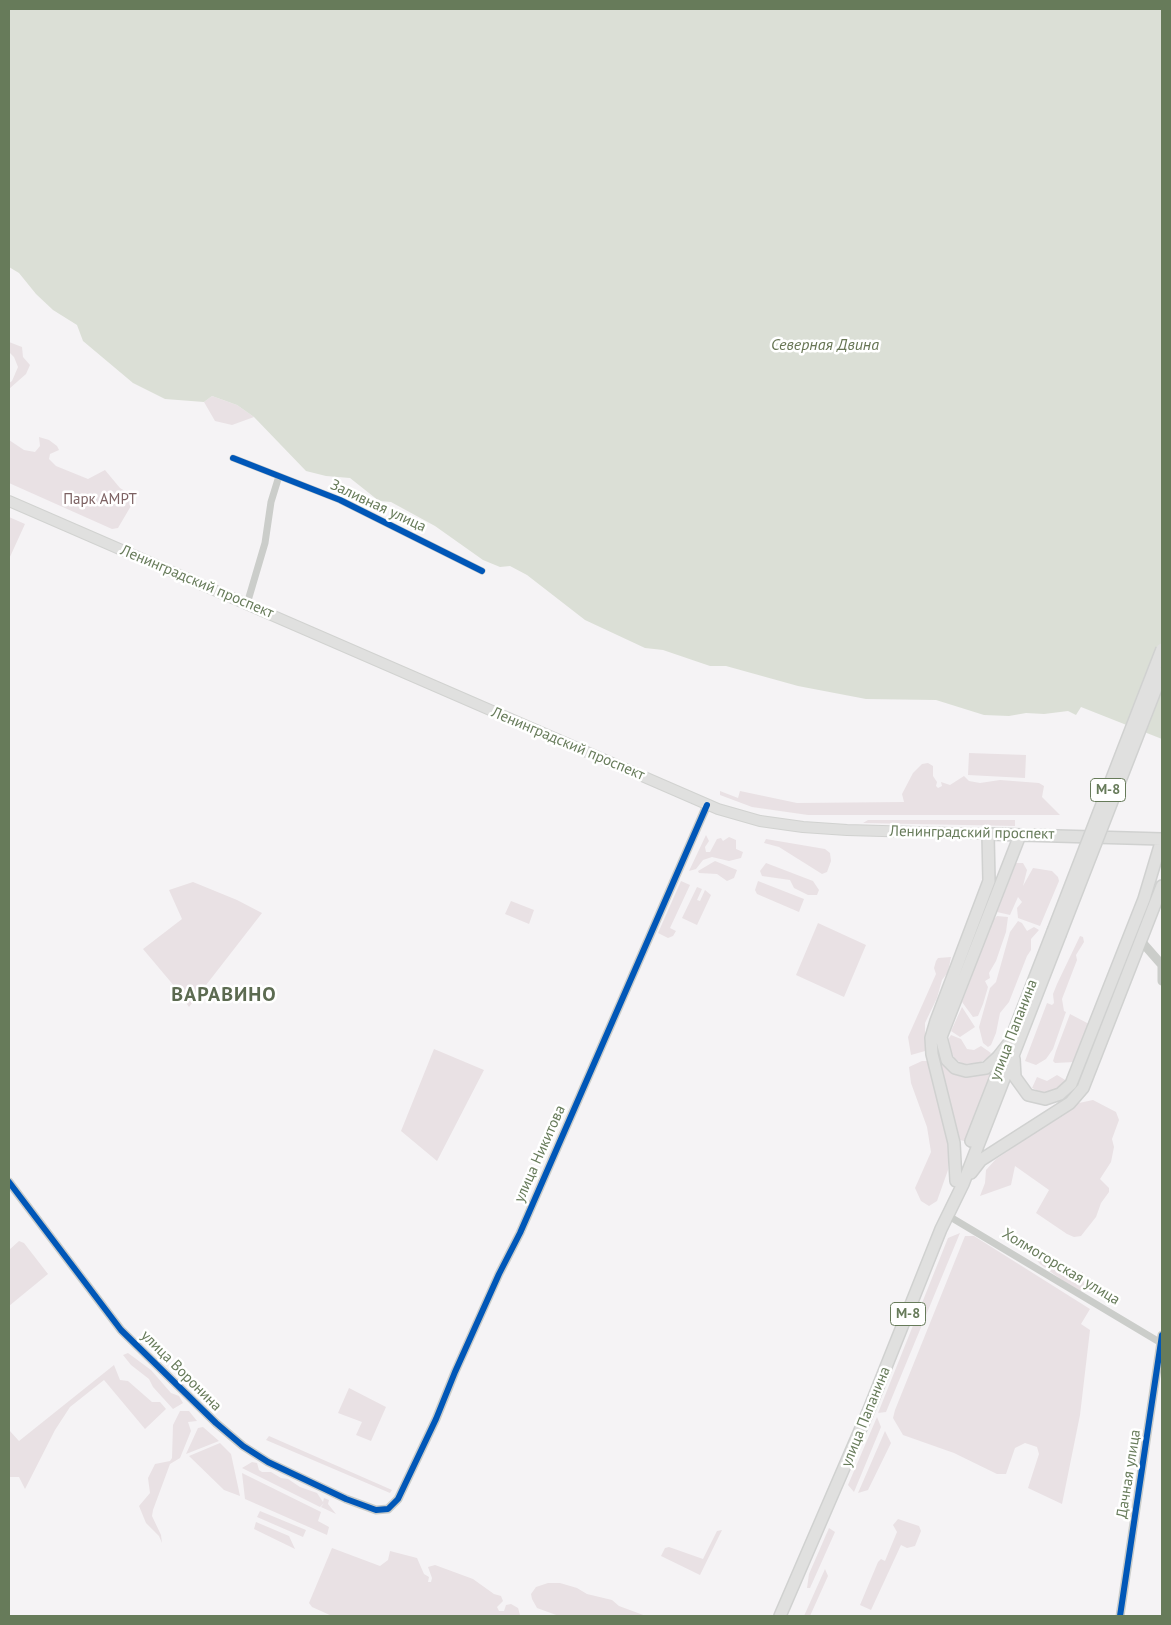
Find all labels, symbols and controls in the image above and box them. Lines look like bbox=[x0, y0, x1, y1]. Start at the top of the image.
water label: Северная Двина bbox=[771, 335, 879, 355]
street label: Заливная улица bbox=[327, 476, 429, 536]
park label: Парк АМРТ bbox=[63, 491, 137, 509]
street label: Ленинградский проспект bbox=[118, 542, 276, 622]
street label: Ленинградский проспект bbox=[489, 704, 647, 784]
road number: М-8 bbox=[1090, 778, 1126, 802]
street label: Ленинградский проспект bbox=[890, 823, 1054, 843]
street label: улица Папанина bbox=[986, 977, 1042, 1083]
district label: ВАРАВИНО bbox=[170, 983, 278, 1007]
street label: улица Никитова bbox=[511, 1103, 569, 1205]
street label: Холмогорская улица bbox=[999, 1225, 1123, 1309]
road number: М-8 bbox=[890, 1302, 926, 1326]
street label: улица Воронина bbox=[137, 1327, 225, 1415]
street label: улица Папанина bbox=[838, 1364, 894, 1470]
street label: Дачная улица bbox=[1113, 1428, 1145, 1520]

